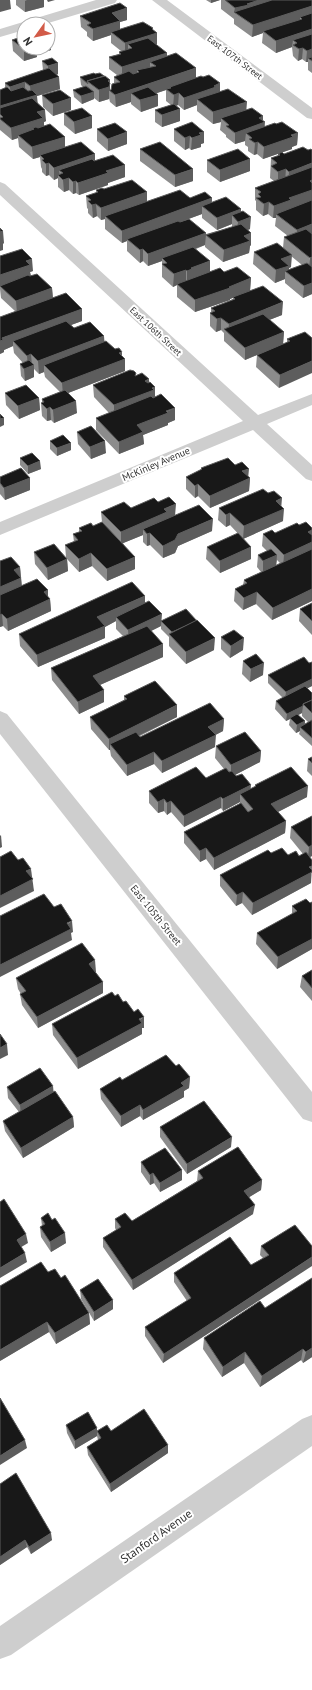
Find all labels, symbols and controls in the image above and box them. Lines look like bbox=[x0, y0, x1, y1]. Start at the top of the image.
north arrow bbox=[16, 16, 56, 56]
street label: East 107th Street bbox=[205, 33, 265, 81]
text: N bbox=[20, 35, 35, 48]
street label: East 106th Street bbox=[128, 304, 184, 358]
street label: McKinley Avenue bbox=[120, 444, 192, 484]
street label: East 105th Street bbox=[128, 882, 185, 948]
street label: Stanford Avenue bbox=[117, 1506, 195, 1566]

